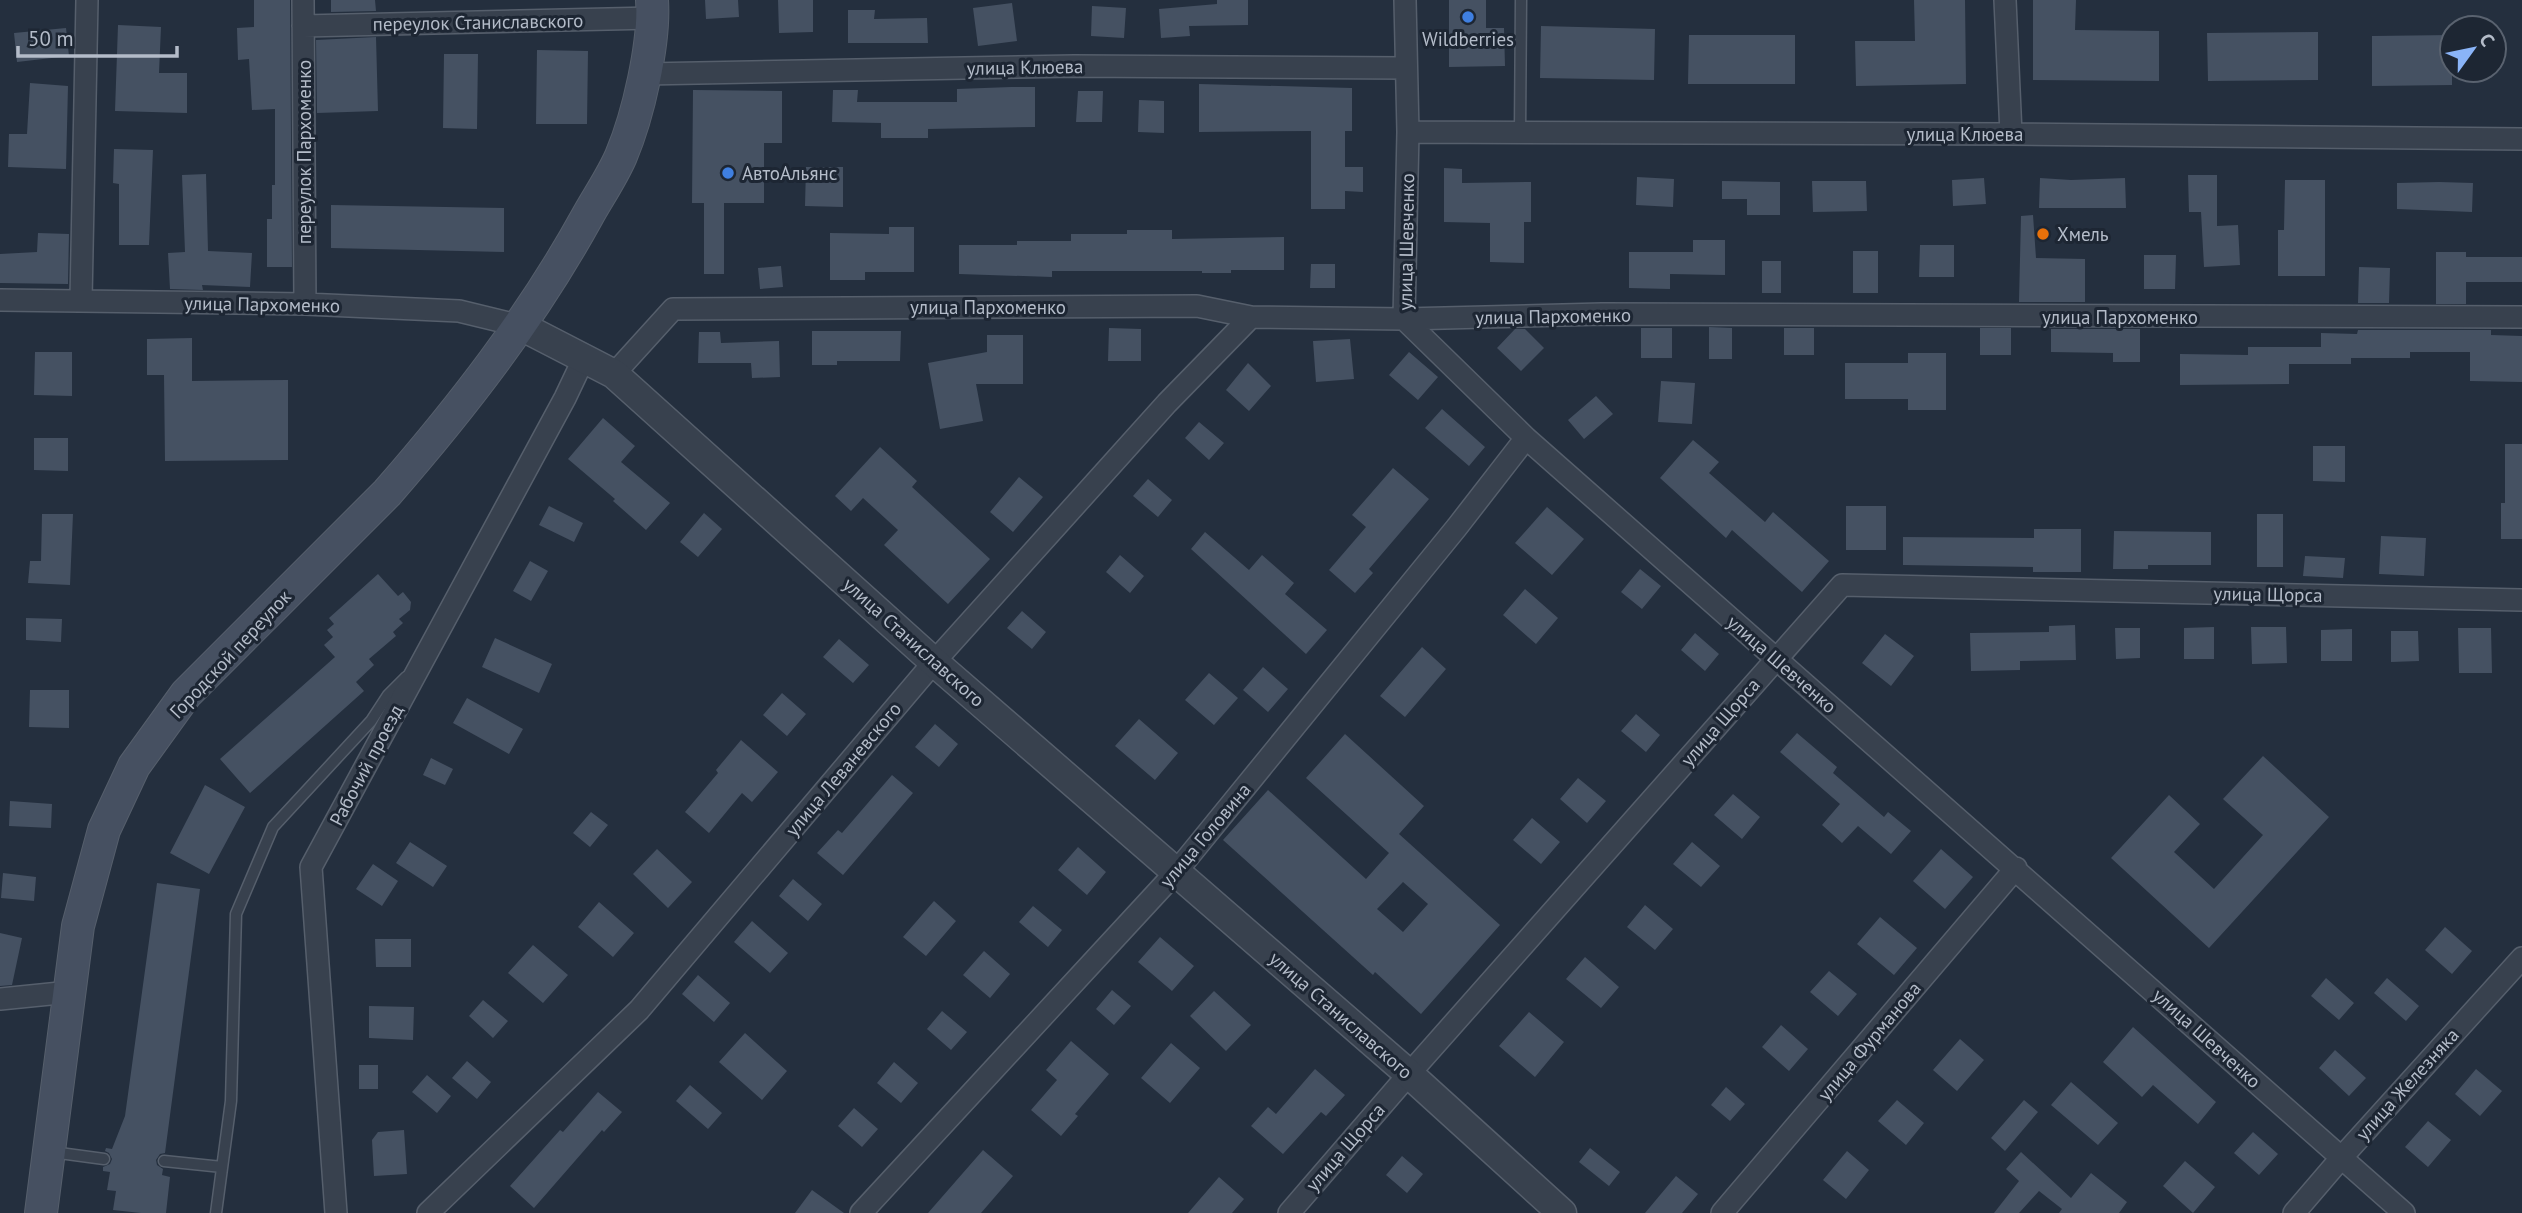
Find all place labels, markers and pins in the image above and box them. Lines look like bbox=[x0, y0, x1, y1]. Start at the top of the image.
marker: Wildberries bbox=[1460, 9, 1476, 25]
place label: Wildberries bbox=[1422, 27, 1514, 51]
place label: АвтоАльянс bbox=[742, 161, 837, 185]
marker: АвтоАльянс bbox=[720, 165, 736, 181]
place label: Хмель bbox=[2057, 222, 2109, 246]
marker: Хмель bbox=[2035, 226, 2051, 242]

